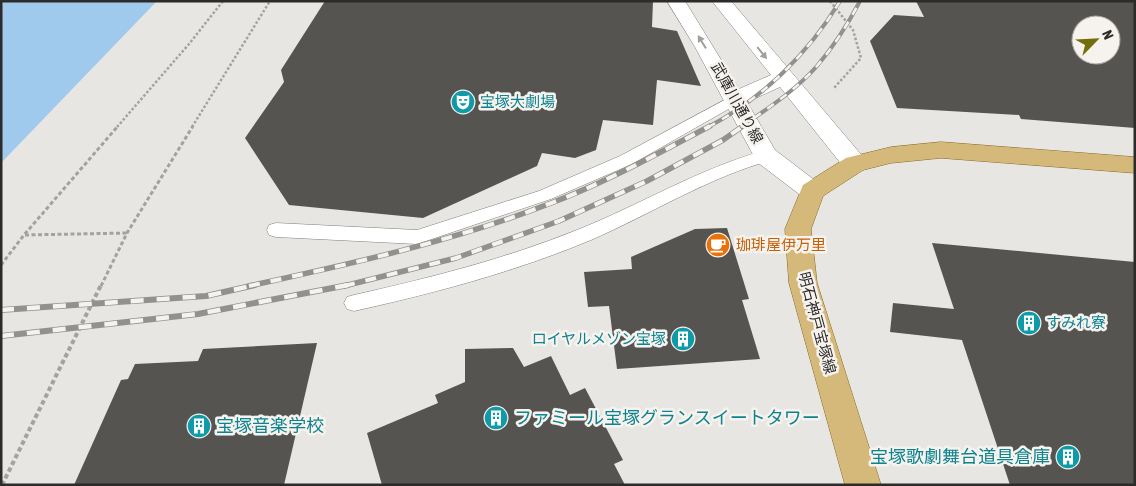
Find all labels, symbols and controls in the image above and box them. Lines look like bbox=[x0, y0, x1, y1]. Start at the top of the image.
north arrow bbox=[1071, 15, 1121, 65]
text: N bbox=[1099, 28, 1117, 42]
one-way arrow bbox=[697, 35, 707, 48]
one-way arrow bbox=[757, 46, 768, 59]
street label: 武庫川通り線 bbox=[708, 59, 767, 146]
theatre icon: 宝塚大劇場 bbox=[450, 89, 476, 115]
place label: 宝塚大劇場 bbox=[480, 93, 555, 110]
cafe icon: 珈琲屋伊万里 bbox=[705, 232, 731, 258]
place label: 珈琲屋伊万里 bbox=[736, 236, 826, 253]
street label: 明石神戸宝塚線 bbox=[796, 270, 839, 376]
building icon: すみれ寮 bbox=[1016, 310, 1042, 336]
place label: すみれ寮 bbox=[1046, 314, 1106, 331]
building icon: ロイヤルメゾン宝塚 bbox=[670, 326, 696, 352]
place label: ロイヤルメゾン宝塚 bbox=[531, 330, 666, 347]
building icon: ファミール宝塚グランスイートタワー bbox=[483, 405, 509, 431]
place label: ファミール宝塚グランスイートタワー bbox=[514, 407, 820, 428]
building icon: 宝塚音楽学校 bbox=[186, 413, 212, 439]
place label: 宝塚音楽学校 bbox=[216, 415, 324, 436]
building icon: 宝塚歌劇舞台道具倉庫 bbox=[1055, 444, 1081, 470]
place label: 宝塚歌劇舞台道具倉庫 bbox=[870, 446, 1050, 467]

